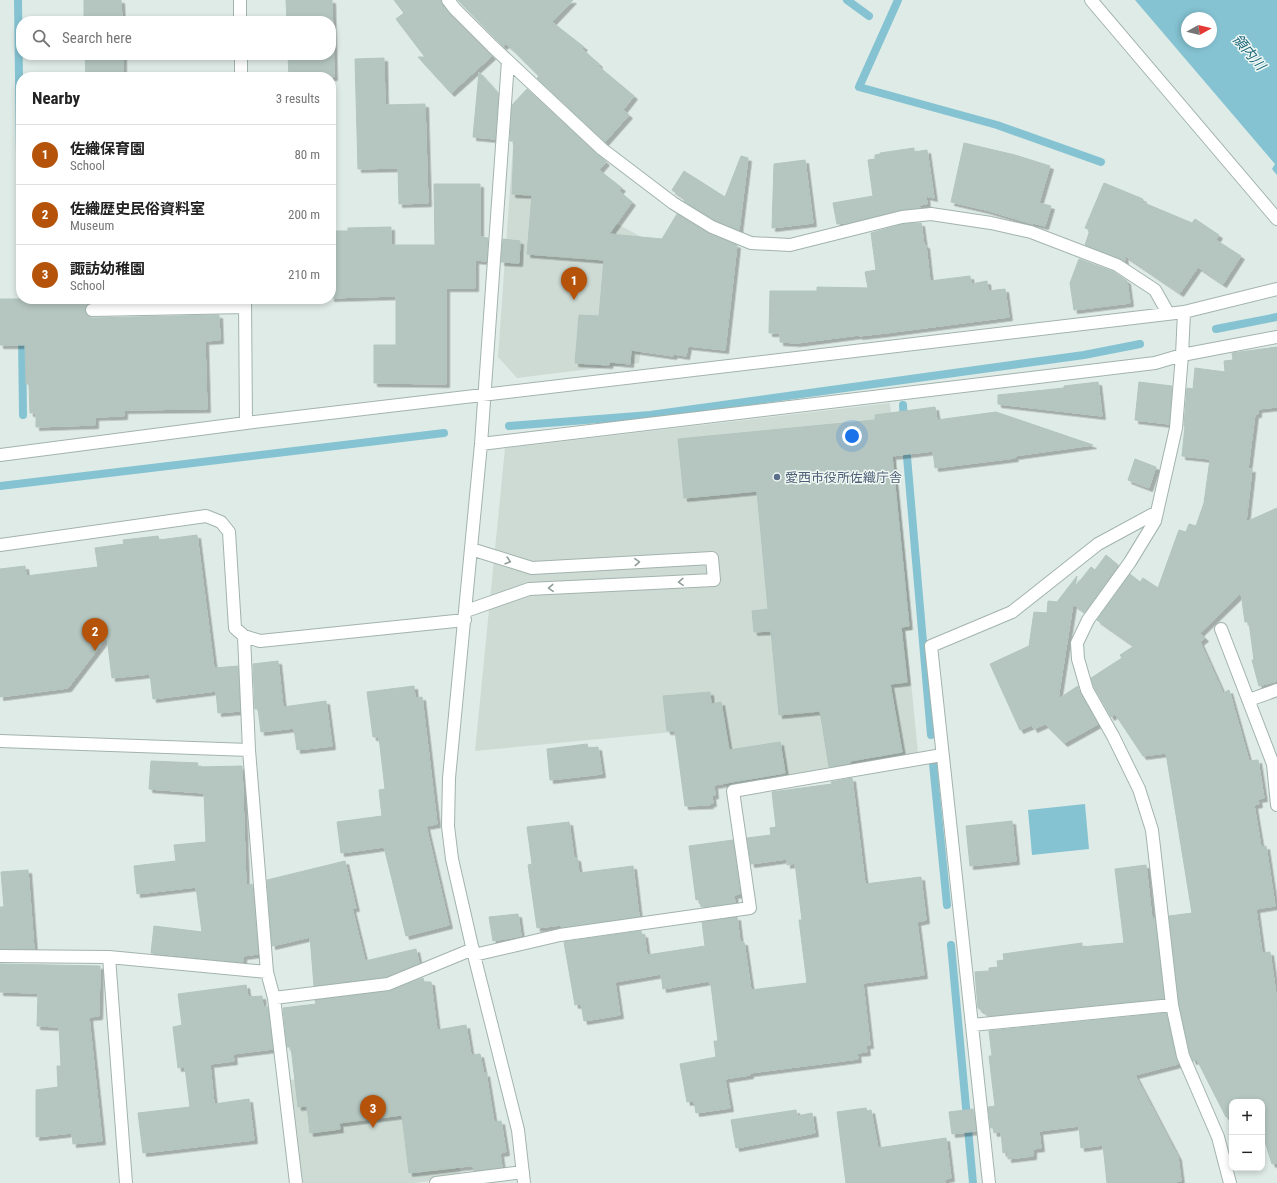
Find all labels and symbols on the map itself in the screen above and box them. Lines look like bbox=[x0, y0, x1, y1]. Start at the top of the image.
north arrow bbox=[1181, 12, 1217, 48]
water label: 領内川 bbox=[1229, 31, 1270, 75]
pin: 1 bbox=[561, 267, 587, 300]
your location bbox=[842, 426, 862, 446]
place label: 愛西市役所佐織庁舎 bbox=[785, 470, 902, 485]
marker: 愛西市役所佐織庁舎 bbox=[772, 472, 782, 482]
one-way arrow bbox=[505, 556, 512, 564]
one-way arrow bbox=[634, 558, 640, 566]
one-way arrow bbox=[678, 577, 684, 586]
one-way arrow bbox=[548, 584, 554, 592]
pin: 2 bbox=[82, 618, 108, 651]
pin: 3 bbox=[360, 1095, 386, 1128]

